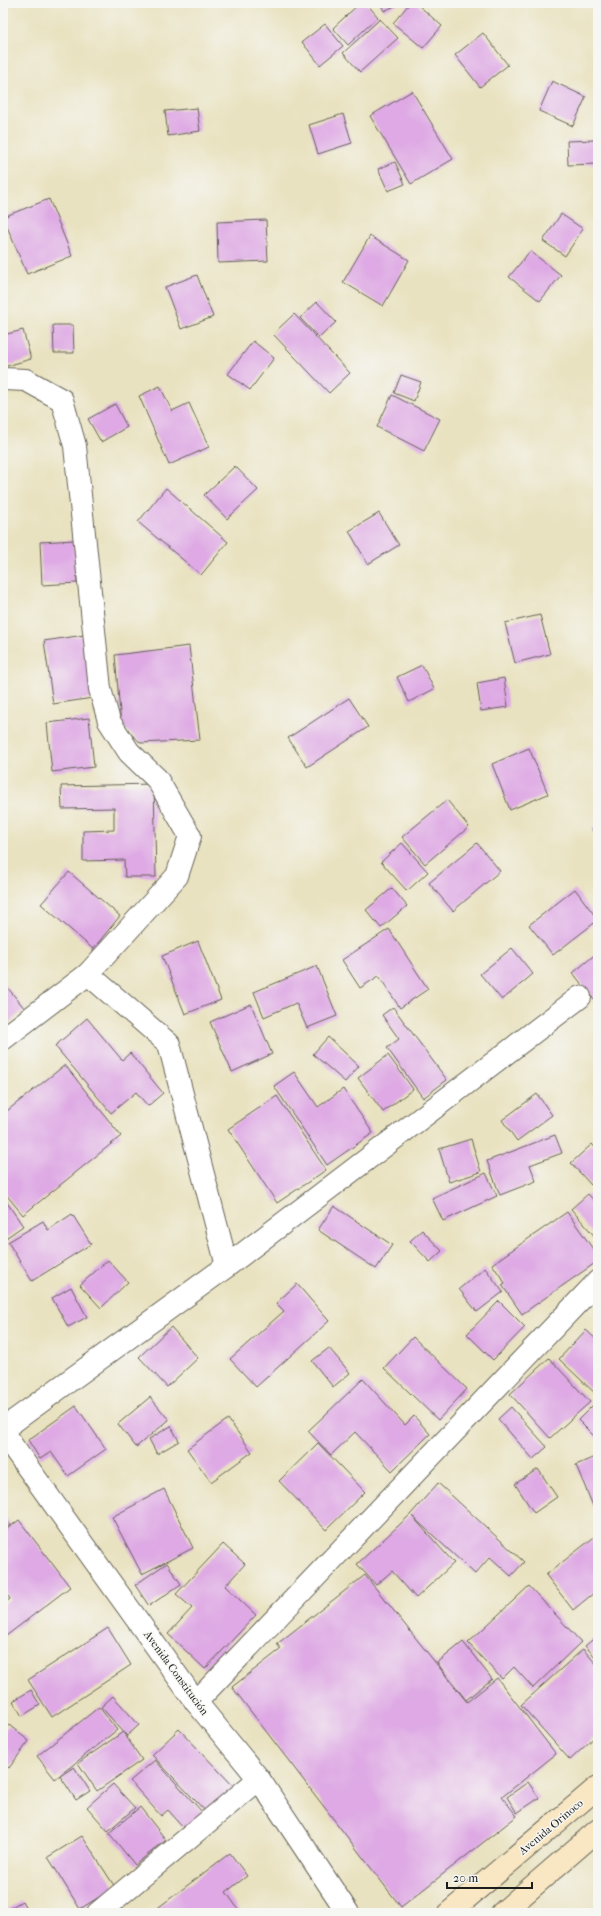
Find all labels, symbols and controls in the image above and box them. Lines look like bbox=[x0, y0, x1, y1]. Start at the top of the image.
street label: Avenida Constitución bbox=[140, 1627, 211, 1718]
street label: Avenida Orinoco bbox=[516, 1796, 586, 1858]
scale bar bbox=[447, 1864, 532, 1890]
text: 20 m bbox=[453, 1871, 478, 1885]

